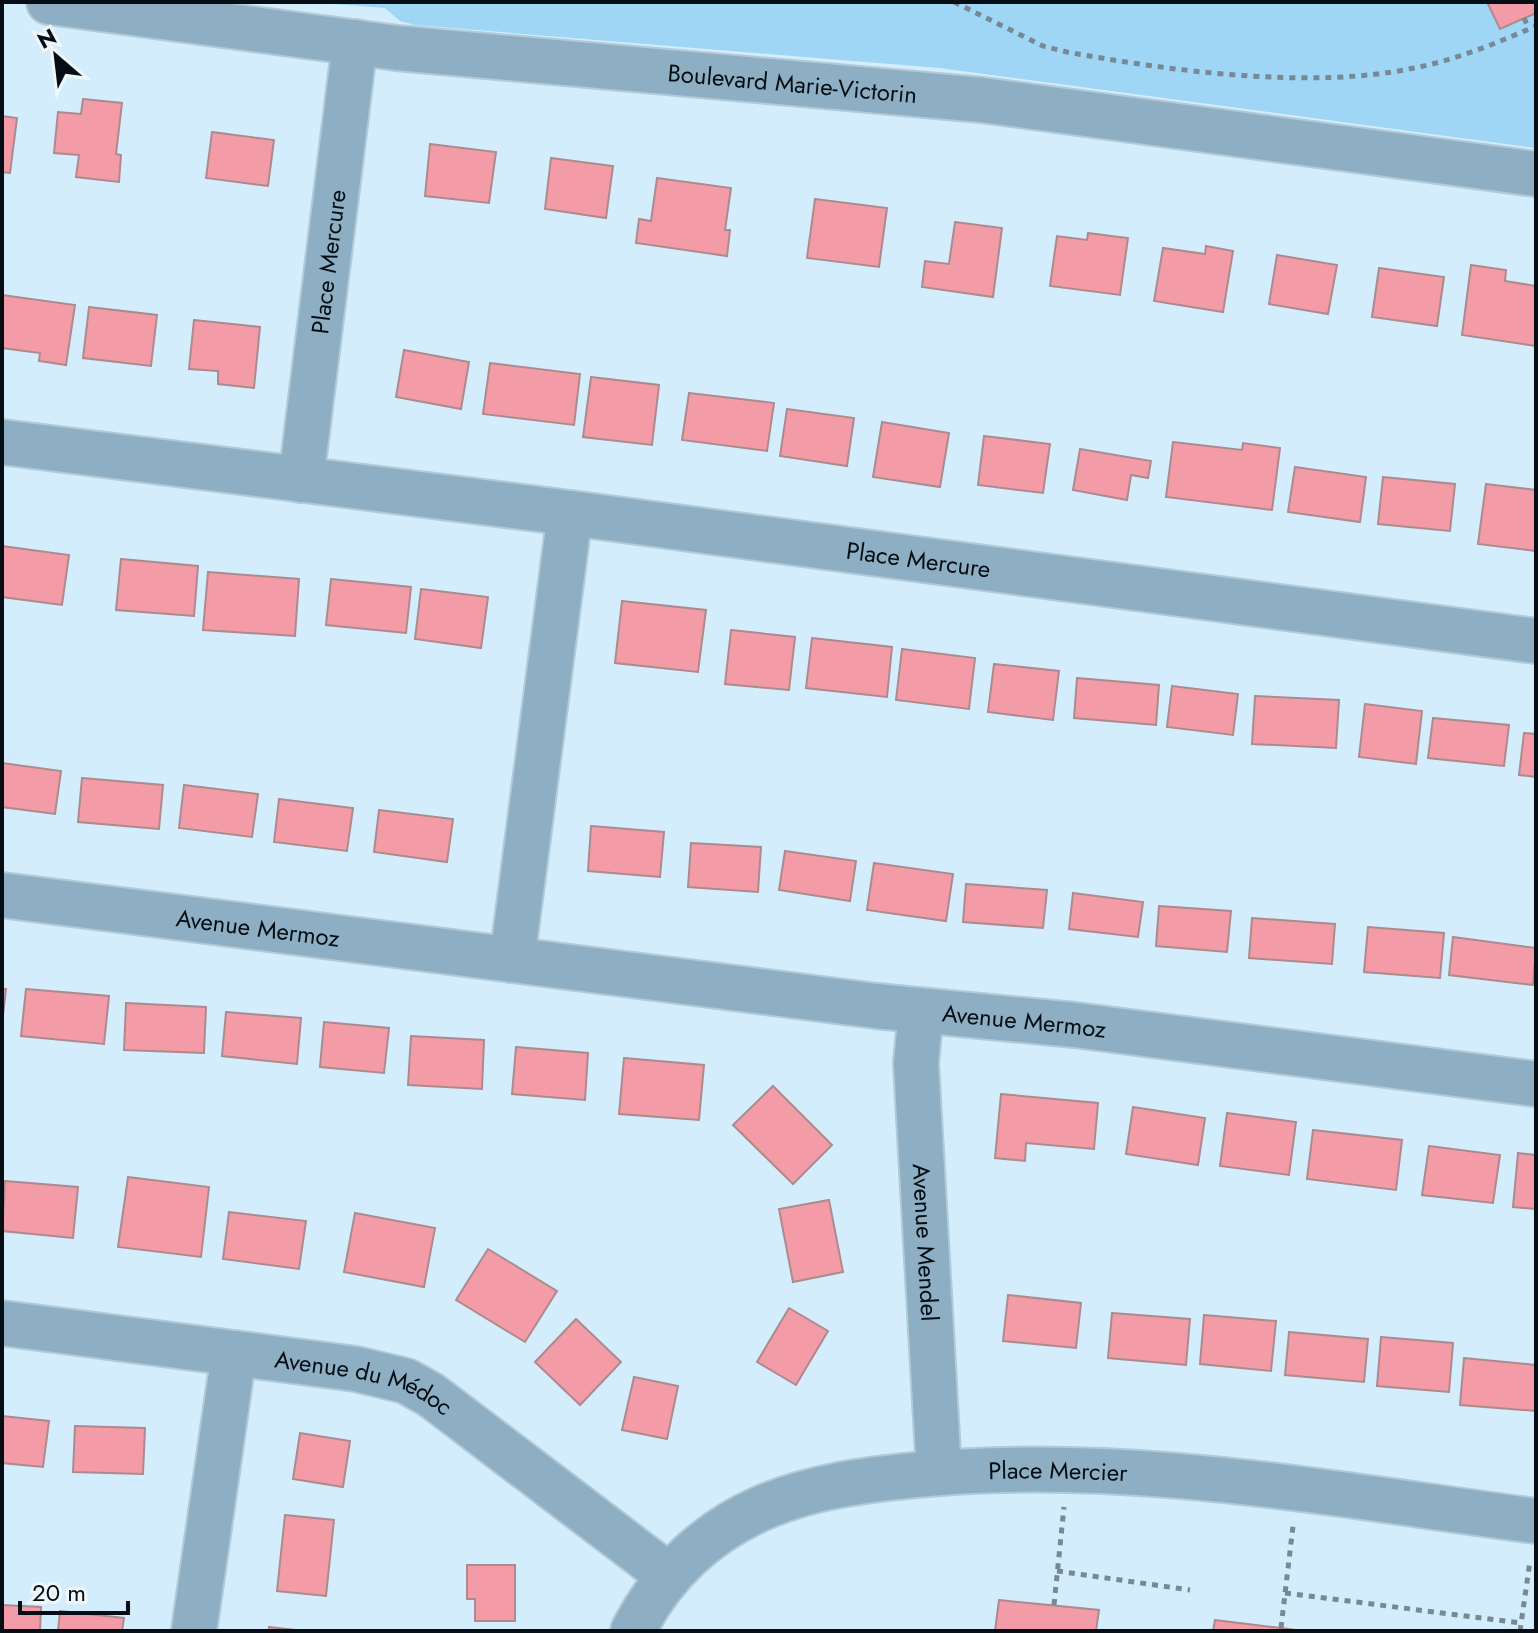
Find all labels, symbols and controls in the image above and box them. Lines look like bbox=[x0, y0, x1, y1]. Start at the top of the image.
north arrow bbox=[16, 16, 96, 96]
text: N bbox=[31, 20, 62, 57]
street label: Boulevard Marie-Victorin bbox=[666, 55, 919, 112]
street label: Place Mercure bbox=[302, 187, 354, 336]
street label: Place Mercure bbox=[844, 532, 993, 586]
street label: Avenue Mermoz bbox=[174, 900, 342, 955]
street label: Avenue Mermoz bbox=[941, 995, 1108, 1046]
street label: Avenue Mendel bbox=[904, 1163, 948, 1322]
street label: Avenue du Médoc bbox=[273, 1341, 461, 1423]
street label: Place Mercier bbox=[988, 1452, 1129, 1490]
scale bar bbox=[20, 1565, 128, 1615]
text: 20 m bbox=[32, 1575, 86, 1610]

